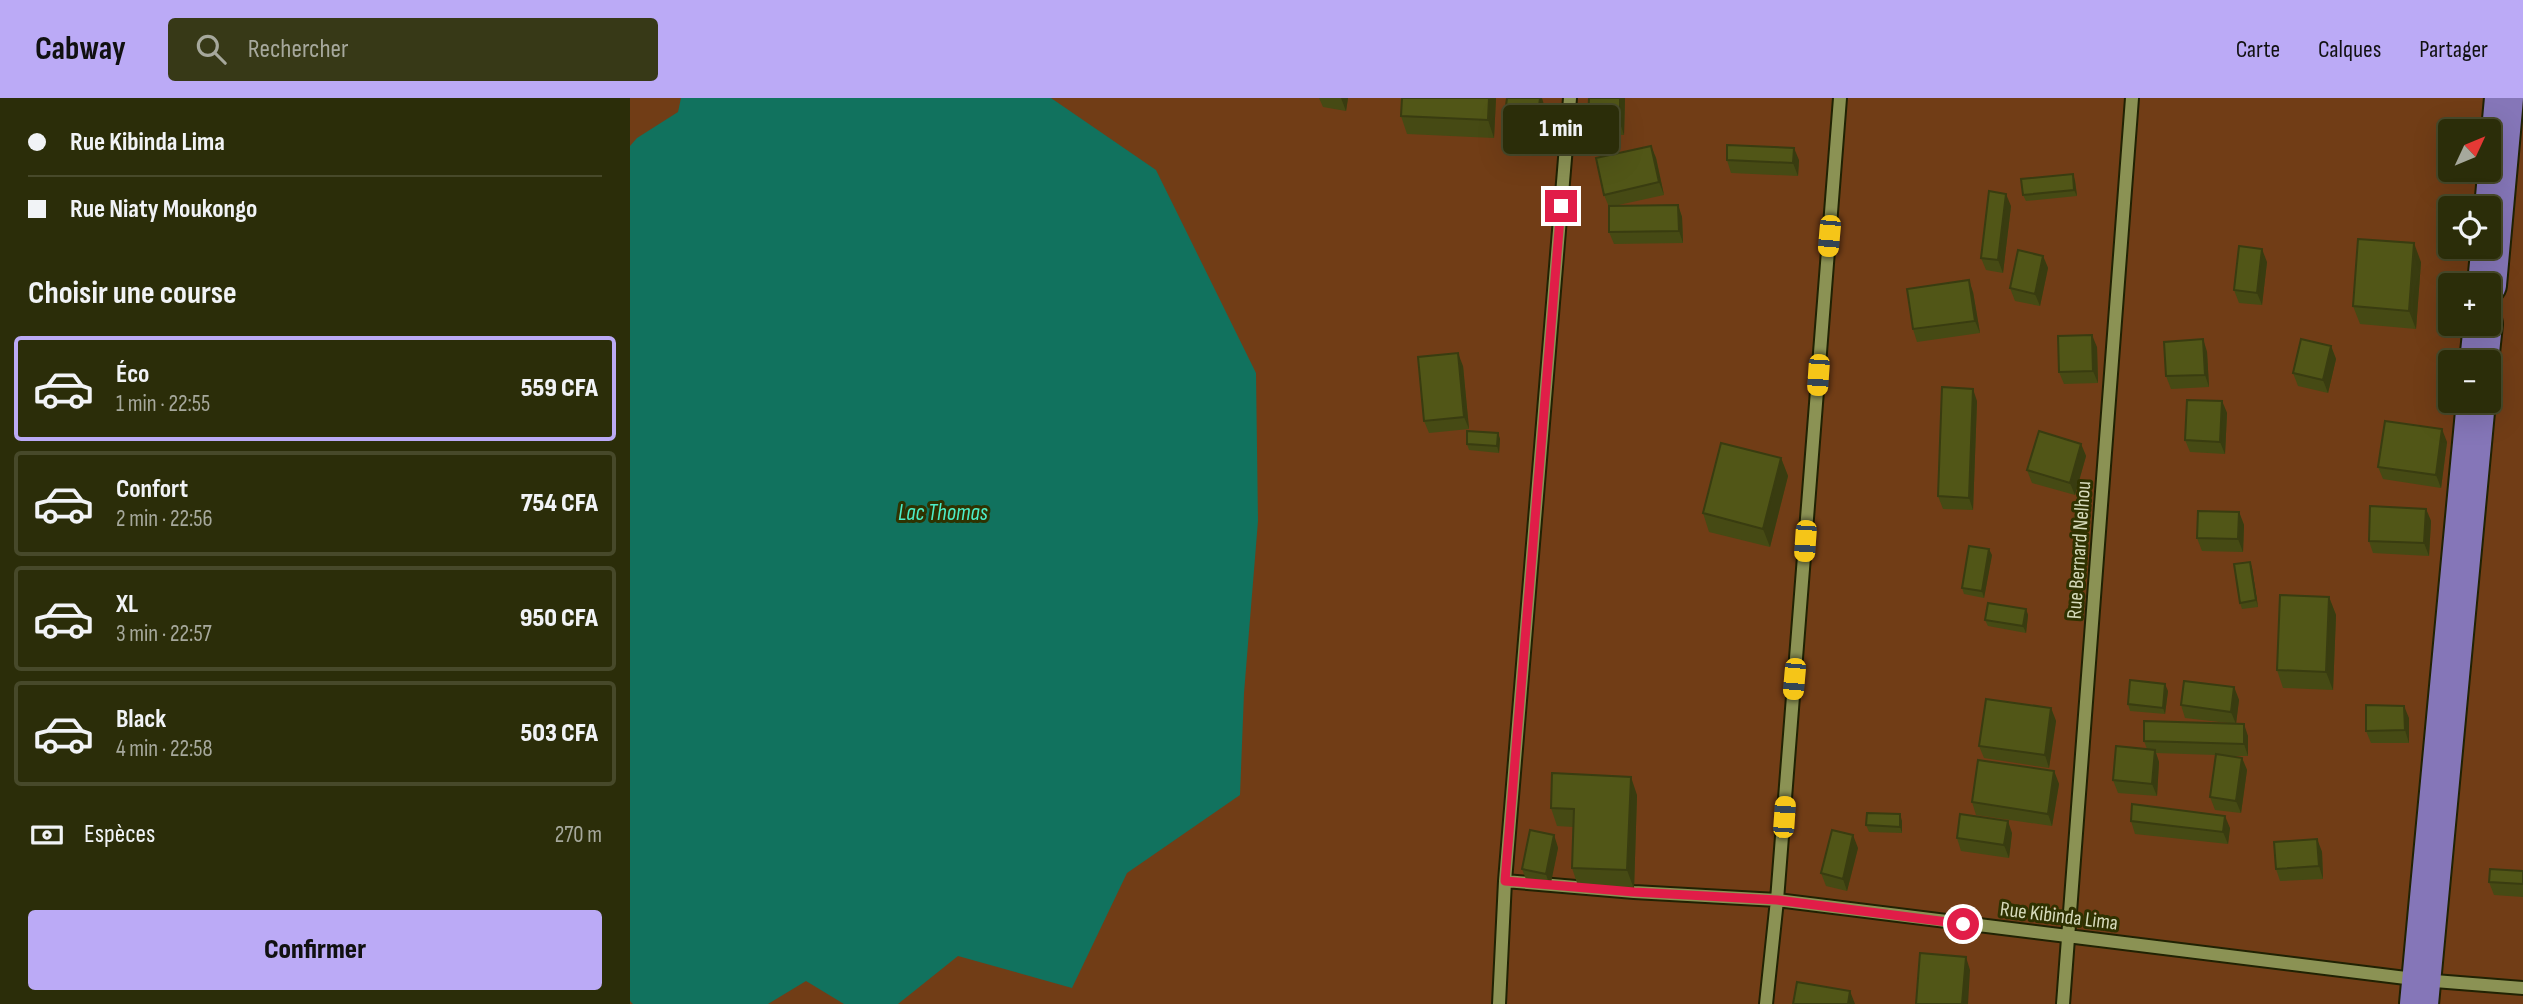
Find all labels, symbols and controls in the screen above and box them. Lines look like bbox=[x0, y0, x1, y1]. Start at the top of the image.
search box bbox=[168, 18, 658, 81]
text: Cabway bbox=[35, 29, 126, 69]
icon: search bbox=[192, 30, 230, 68]
text: Rechercher bbox=[248, 34, 348, 65]
text: Carte bbox=[2236, 35, 2280, 64]
text: Calques bbox=[2318, 35, 2381, 64]
text: Partager bbox=[2419, 35, 2488, 64]
callout: 1 min bbox=[1503, 105, 1619, 154]
text: 1 min bbox=[1539, 115, 1583, 143]
north arrow bbox=[2438, 119, 2501, 182]
map controls bbox=[2438, 119, 2501, 413]
text: Rue Kibinda Lima bbox=[70, 127, 225, 158]
route end bbox=[1545, 190, 1577, 222]
text: Rue Niaty Moukongo bbox=[70, 194, 257, 225]
button: locate bbox=[2438, 196, 2501, 259]
car bbox=[1817, 214, 1842, 258]
button: + bbox=[2438, 273, 2501, 336]
text: Choisir une course bbox=[28, 274, 237, 313]
button: − bbox=[2438, 350, 2501, 413]
car bbox=[1807, 353, 1830, 397]
icon: car bbox=[32, 357, 95, 420]
text: Éco bbox=[116, 359, 149, 390]
text: 559 CFA bbox=[521, 373, 598, 404]
text: 1 min · 22:55 bbox=[116, 390, 210, 418]
icon: car bbox=[32, 472, 95, 535]
text: Confort bbox=[116, 474, 188, 505]
street label: Rue Bernard Nelhou bbox=[2062, 480, 2096, 620]
text: 754 CFA bbox=[521, 488, 598, 519]
water label: Lac Thomas bbox=[898, 499, 988, 527]
text: 2 min · 22:56 bbox=[116, 505, 213, 533]
car bbox=[1794, 519, 1817, 563]
icon: car bbox=[32, 587, 95, 650]
text: XL bbox=[116, 589, 138, 620]
text: 950 CFA bbox=[520, 603, 598, 634]
text: 3 min · 22:57 bbox=[116, 620, 212, 648]
car bbox=[1782, 657, 1807, 701]
icon: car bbox=[32, 702, 95, 765]
text: Black bbox=[116, 704, 166, 735]
text: 503 CFA bbox=[520, 718, 598, 749]
text: 4 min · 22:58 bbox=[116, 735, 213, 763]
car bbox=[1773, 795, 1796, 839]
icon: cash bbox=[28, 816, 66, 854]
text: Espèces bbox=[84, 819, 155, 850]
text: 270 m bbox=[555, 821, 602, 849]
street label: Rue Kibinda Lima bbox=[1999, 896, 2119, 936]
route start bbox=[1947, 908, 1979, 940]
button: Confirmer bbox=[28, 910, 602, 990]

